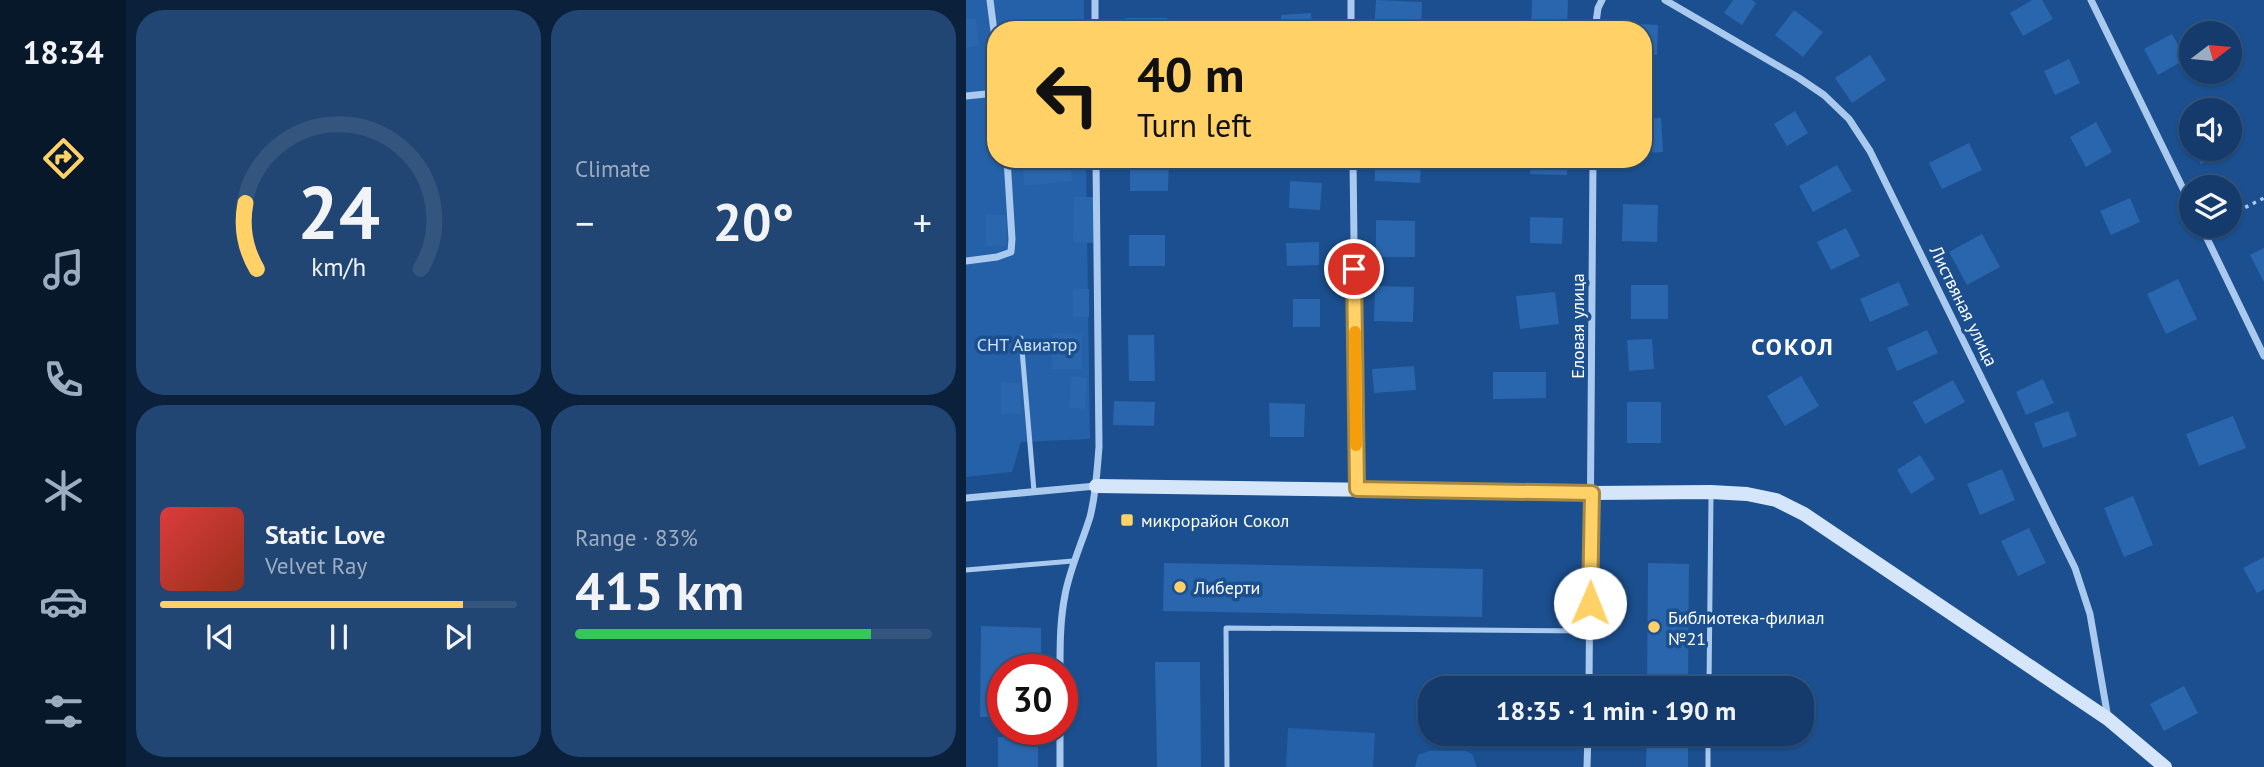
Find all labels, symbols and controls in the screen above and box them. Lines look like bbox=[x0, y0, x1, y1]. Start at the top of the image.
north arrow bbox=[2179, 21, 2242, 84]
map controls bbox=[2179, 21, 2242, 238]
text: 18:34 bbox=[22, 31, 104, 73]
text: 40 m bbox=[1137, 42, 1244, 106]
icon: left bbox=[1022, 49, 1113, 140]
button: sound bbox=[2179, 98, 2242, 161]
text: Turn left bbox=[1137, 104, 1252, 146]
icon: directions bbox=[39, 134, 88, 183]
text: Climate bbox=[575, 154, 650, 183]
text: 24 bbox=[297, 165, 380, 259]
button: layers bbox=[2179, 175, 2242, 238]
text: 20° bbox=[713, 188, 794, 255]
text: − bbox=[575, 198, 594, 247]
text: + bbox=[913, 198, 932, 247]
pin bbox=[1324, 239, 1384, 299]
street label: Листвяная улица bbox=[1924, 241, 2003, 370]
icon: music bbox=[39, 245, 88, 294]
text: km/h bbox=[311, 250, 366, 282]
icon: arrive bbox=[1335, 250, 1373, 288]
street label: Еловая улица bbox=[1566, 273, 1589, 379]
district label: СОКОЛ bbox=[1751, 331, 1835, 362]
park label: СНТ Авиатор bbox=[977, 333, 1077, 356]
icon: phone bbox=[39, 355, 88, 404]
icon: climate bbox=[39, 466, 88, 515]
place label: микрорайон Сокол bbox=[1141, 509, 1289, 532]
marker: микрорайон Сокол bbox=[1119, 512, 1135, 528]
text: Static Love bbox=[265, 518, 386, 551]
text: Range · 83% bbox=[575, 523, 698, 552]
text: Velvet Ray bbox=[265, 551, 367, 580]
text: 415 km bbox=[575, 557, 744, 624]
position arrow bbox=[1553, 566, 1627, 640]
place label: Либерти bbox=[1193, 576, 1260, 599]
icon: car bbox=[39, 577, 88, 626]
marker: Либерти bbox=[1172, 579, 1188, 595]
place label: Библиотека-филиал №21 bbox=[1668, 606, 1824, 650]
icon: previous bbox=[201, 618, 239, 656]
icon: pause bbox=[320, 618, 358, 656]
icon: next bbox=[439, 618, 477, 656]
marker: Библиотека-филиал №21 bbox=[1646, 619, 1662, 635]
speed limit sign: 30 bbox=[987, 654, 1078, 745]
icon: filters bbox=[39, 687, 88, 736]
text: 18:35 · 1 min · 190 m bbox=[1496, 694, 1736, 727]

